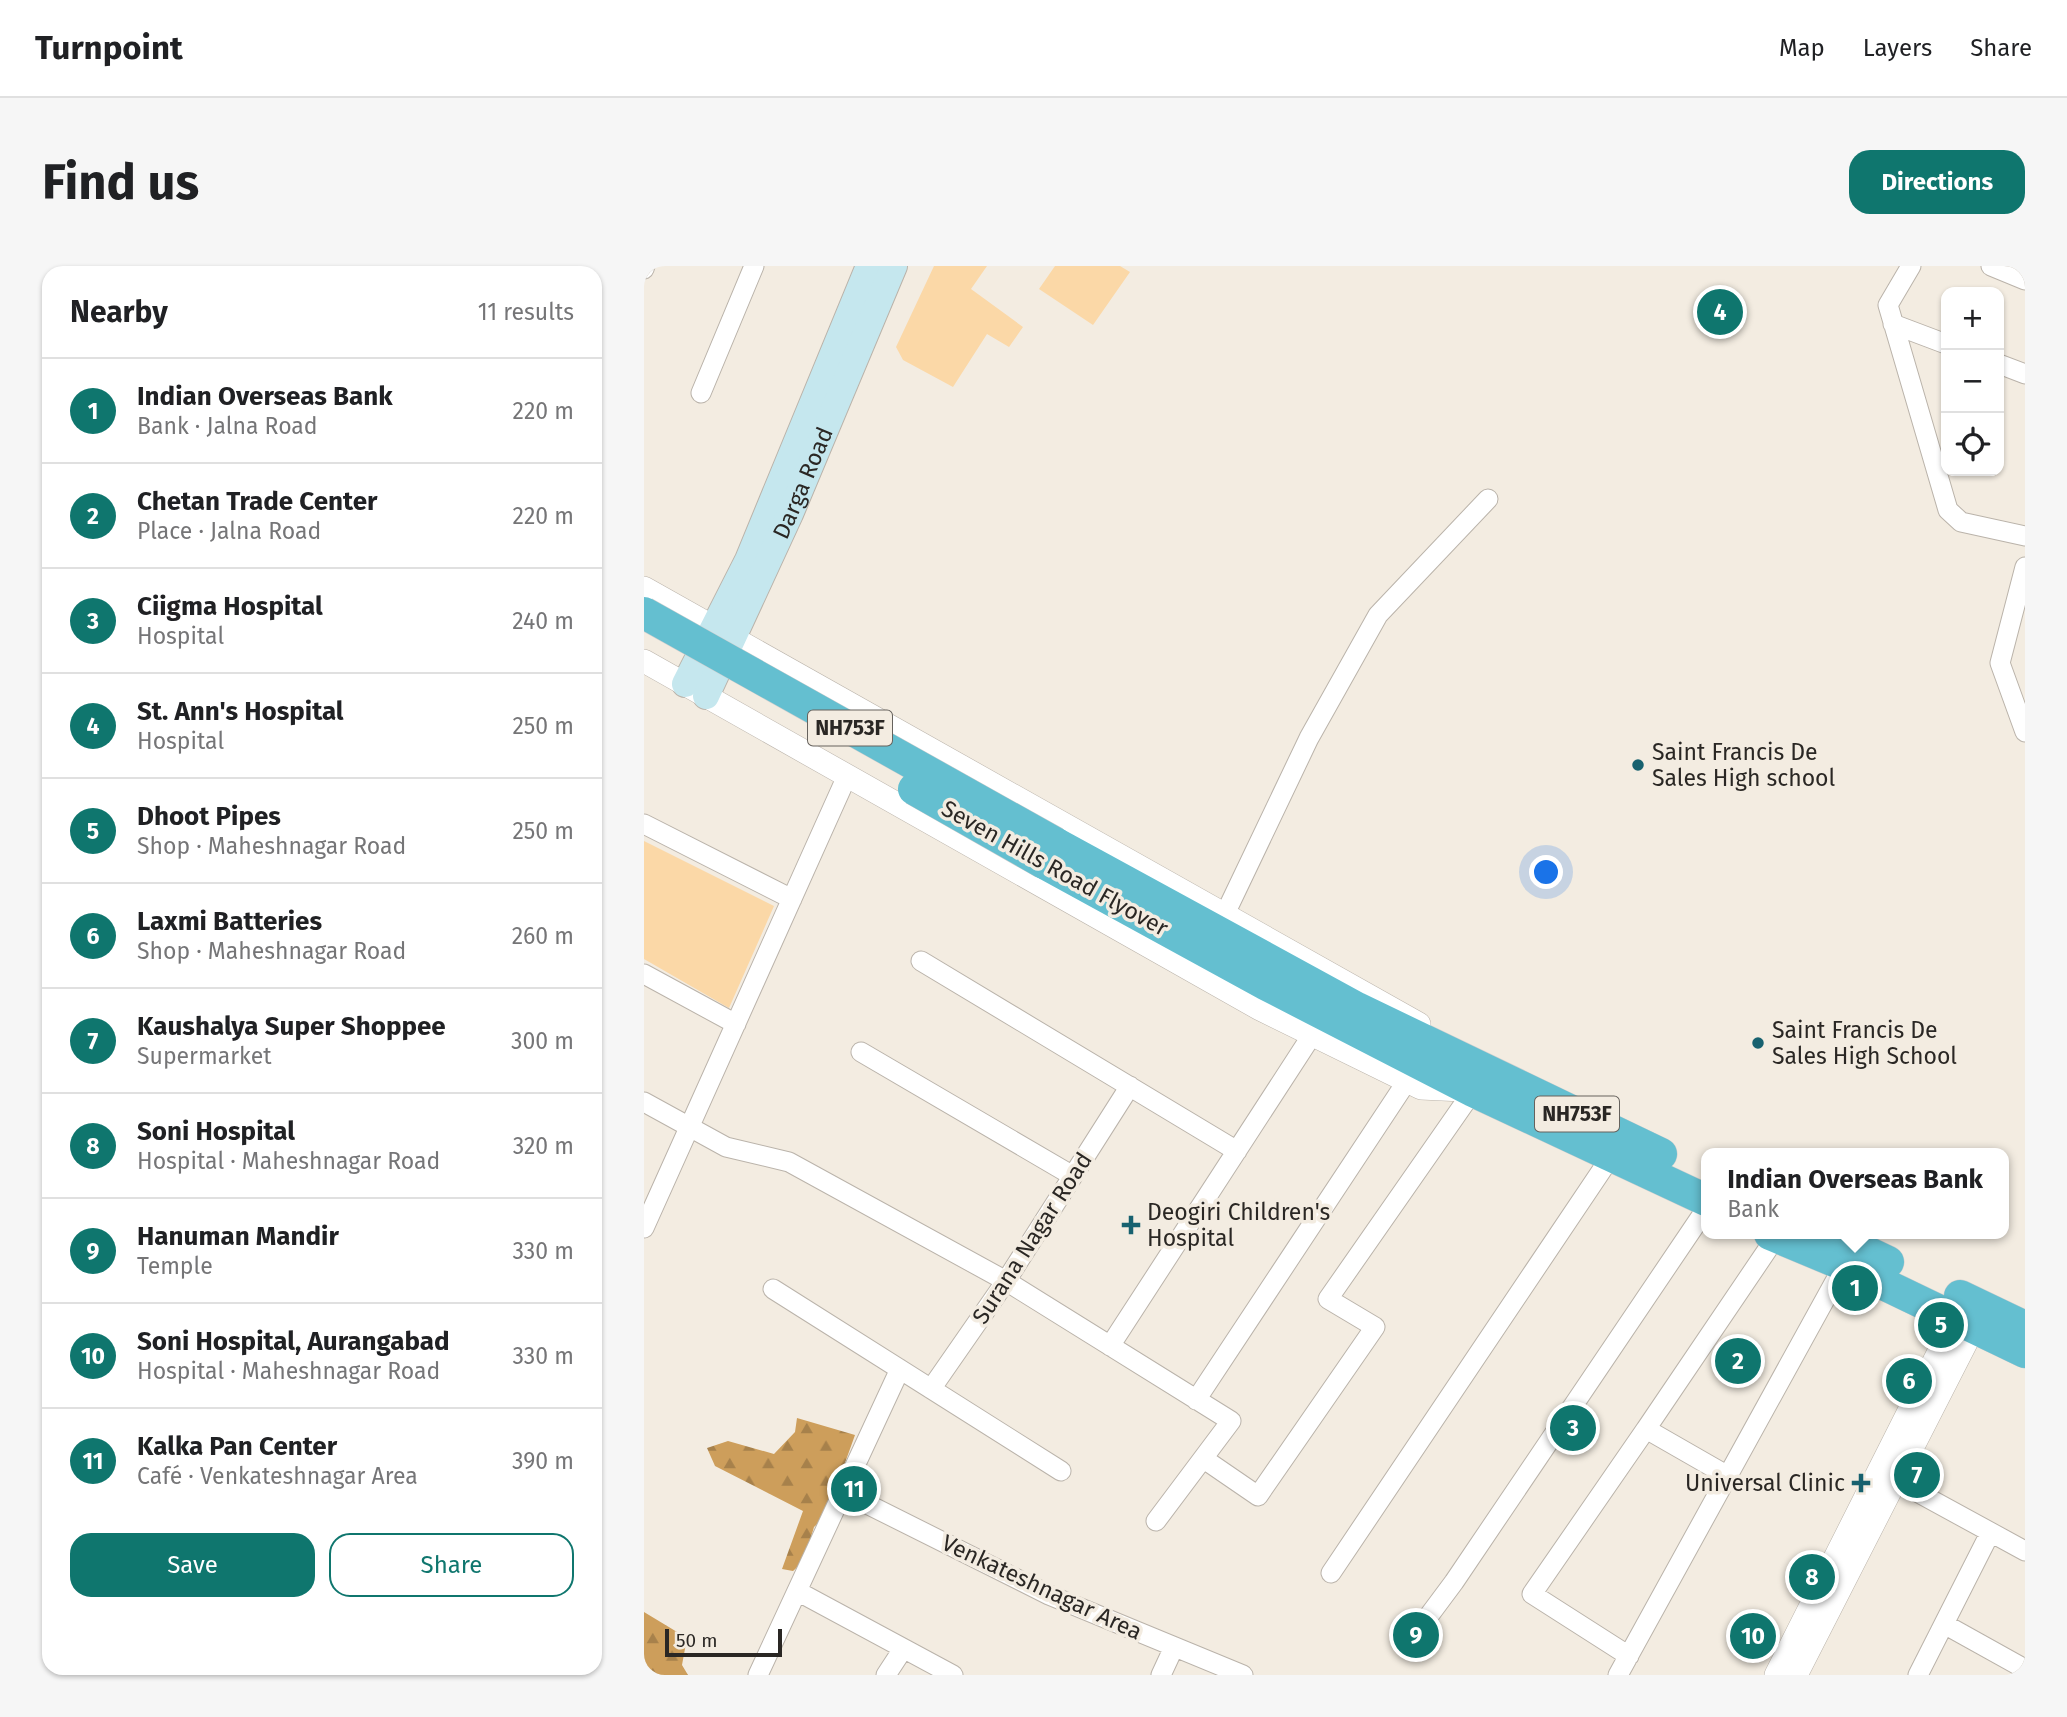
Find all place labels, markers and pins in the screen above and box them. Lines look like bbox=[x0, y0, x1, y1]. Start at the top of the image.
pin: 4 bbox=[1697, 286, 1743, 338]
place label: Saint Francis De Sales High school bbox=[1652, 738, 1836, 792]
marker: Saint Francis De Sales High school bbox=[1630, 757, 1646, 773]
place label: Saint Francis De Sales High School bbox=[1772, 1016, 1957, 1070]
marker: Saint Francis De Sales High School bbox=[1750, 1035, 1766, 1051]
place label: Deogiri Children's Hospital bbox=[1147, 1198, 1330, 1252]
marker: Deogiri Children's Hospital bbox=[1121, 1215, 1141, 1235]
pin: 1 bbox=[1832, 1262, 1878, 1314]
pin: 5 bbox=[1918, 1299, 1964, 1351]
pin: 2 bbox=[1715, 1335, 1761, 1387]
pin: 6 bbox=[1886, 1355, 1932, 1407]
pin: 3 bbox=[1550, 1402, 1596, 1454]
pin: 7 bbox=[1894, 1449, 1940, 1501]
pin: 11 bbox=[831, 1463, 877, 1515]
place label: Universal Clinic bbox=[1685, 1469, 1845, 1497]
marker: Universal Clinic bbox=[1851, 1473, 1871, 1493]
pin: 8 bbox=[1789, 1551, 1835, 1603]
pin: 9 bbox=[1393, 1609, 1439, 1661]
pin: 10 bbox=[1730, 1610, 1776, 1662]

